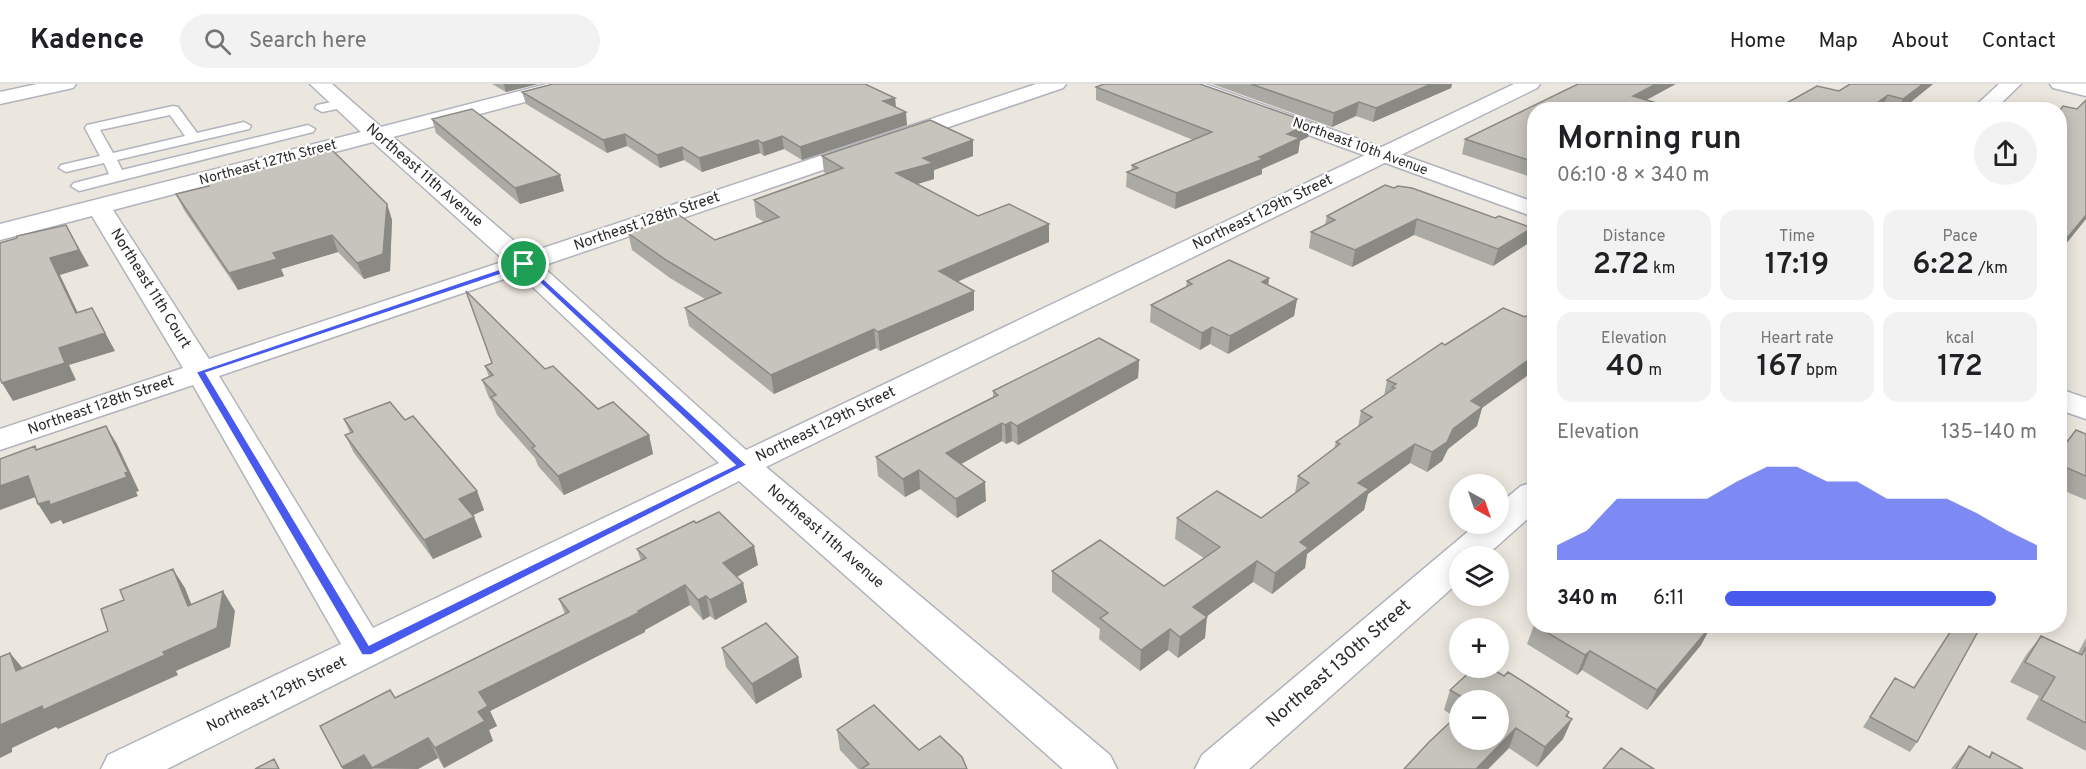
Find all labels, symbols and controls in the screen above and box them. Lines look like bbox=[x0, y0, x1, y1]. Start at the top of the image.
search box bbox=[180, 14, 600, 68]
text: Kadence bbox=[30, 23, 144, 59]
icon: search bbox=[201, 25, 234, 58]
text: Search here bbox=[249, 28, 367, 55]
text: Home bbox=[1730, 28, 1786, 55]
text: Map bbox=[1819, 28, 1858, 55]
text: About bbox=[1891, 28, 1949, 55]
text: Contact bbox=[1982, 28, 2056, 55]
street label: Northeast 10th Avenue bbox=[1290, 115, 1430, 179]
text: Morning run bbox=[1557, 119, 1742, 161]
street label: Northeast 11th Avenue bbox=[362, 120, 486, 232]
button: share bbox=[1974, 122, 2037, 185]
street label: Northeast 127th Street bbox=[197, 136, 339, 190]
text: 06:10 · 8 × 340 m bbox=[1557, 163, 1709, 189]
street label: Northeast 129th Street bbox=[1190, 171, 1336, 255]
street label: Northeast 128th Street bbox=[571, 188, 723, 256]
street label: Northeast 11th Court bbox=[105, 225, 195, 353]
text: Distance bbox=[1603, 227, 1665, 247]
text: Time bbox=[1779, 227, 1815, 247]
text: Pace bbox=[1942, 227, 1978, 247]
pin bbox=[498, 238, 549, 289]
icon: arrive bbox=[507, 247, 540, 280]
text: 2.72 bbox=[1593, 247, 1649, 284]
text: 17:19 bbox=[1765, 247, 1829, 284]
text: 6:22 bbox=[1912, 247, 1974, 284]
text: km bbox=[1649, 259, 1675, 279]
text: /km bbox=[1974, 259, 2008, 279]
text: Elevation bbox=[1601, 329, 1667, 349]
text: Heart rate bbox=[1760, 329, 1834, 349]
text: kcal bbox=[1946, 329, 1974, 349]
text: 40 bbox=[1606, 349, 1645, 386]
text: 167 bbox=[1757, 349, 1802, 386]
text: 172 bbox=[1937, 349, 1983, 386]
text: m bbox=[1645, 361, 1662, 381]
text: bpm bbox=[1802, 361, 1837, 381]
street label: Northeast 128th Street bbox=[25, 372, 177, 440]
street label: Northeast 129th Street bbox=[753, 383, 899, 467]
text: Elevation bbox=[1557, 420, 1639, 446]
text: 135–140 m bbox=[1941, 420, 2037, 446]
north arrow bbox=[1449, 474, 1509, 534]
map controls bbox=[1449, 474, 1509, 750]
street label: Northeast 11th Avenue bbox=[763, 481, 887, 593]
button: layers bbox=[1449, 546, 1509, 606]
text: 340 m bbox=[1557, 586, 1618, 612]
text: 6:11 bbox=[1653, 586, 1684, 612]
street label: Northeast 130th Street bbox=[1262, 595, 1416, 733]
button: + bbox=[1449, 618, 1509, 678]
street label: Northeast 129th Street bbox=[204, 653, 350, 737]
button: − bbox=[1449, 690, 1509, 750]

